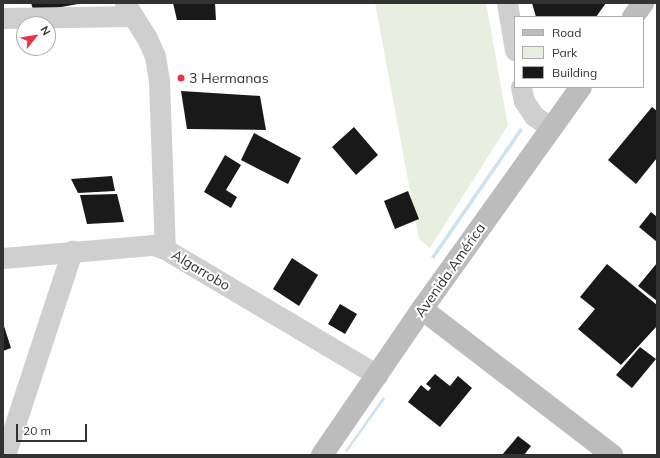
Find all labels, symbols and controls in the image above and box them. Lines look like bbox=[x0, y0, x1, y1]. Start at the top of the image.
north arrow bbox=[16, 16, 56, 56]
legend bbox=[514, 16, 644, 88]
text: N bbox=[37, 23, 54, 38]
text: Road bbox=[552, 25, 581, 40]
text: Park bbox=[552, 45, 577, 60]
text: Building bbox=[552, 65, 597, 80]
place label: 3 Hermanas bbox=[189, 70, 269, 86]
marker: 3 Hermanas bbox=[176, 73, 186, 83]
street label: Avenida América bbox=[411, 220, 489, 320]
street label: Algarrobo bbox=[169, 246, 233, 294]
scale bar bbox=[18, 416, 89, 442]
text: 20 m bbox=[23, 423, 51, 438]

